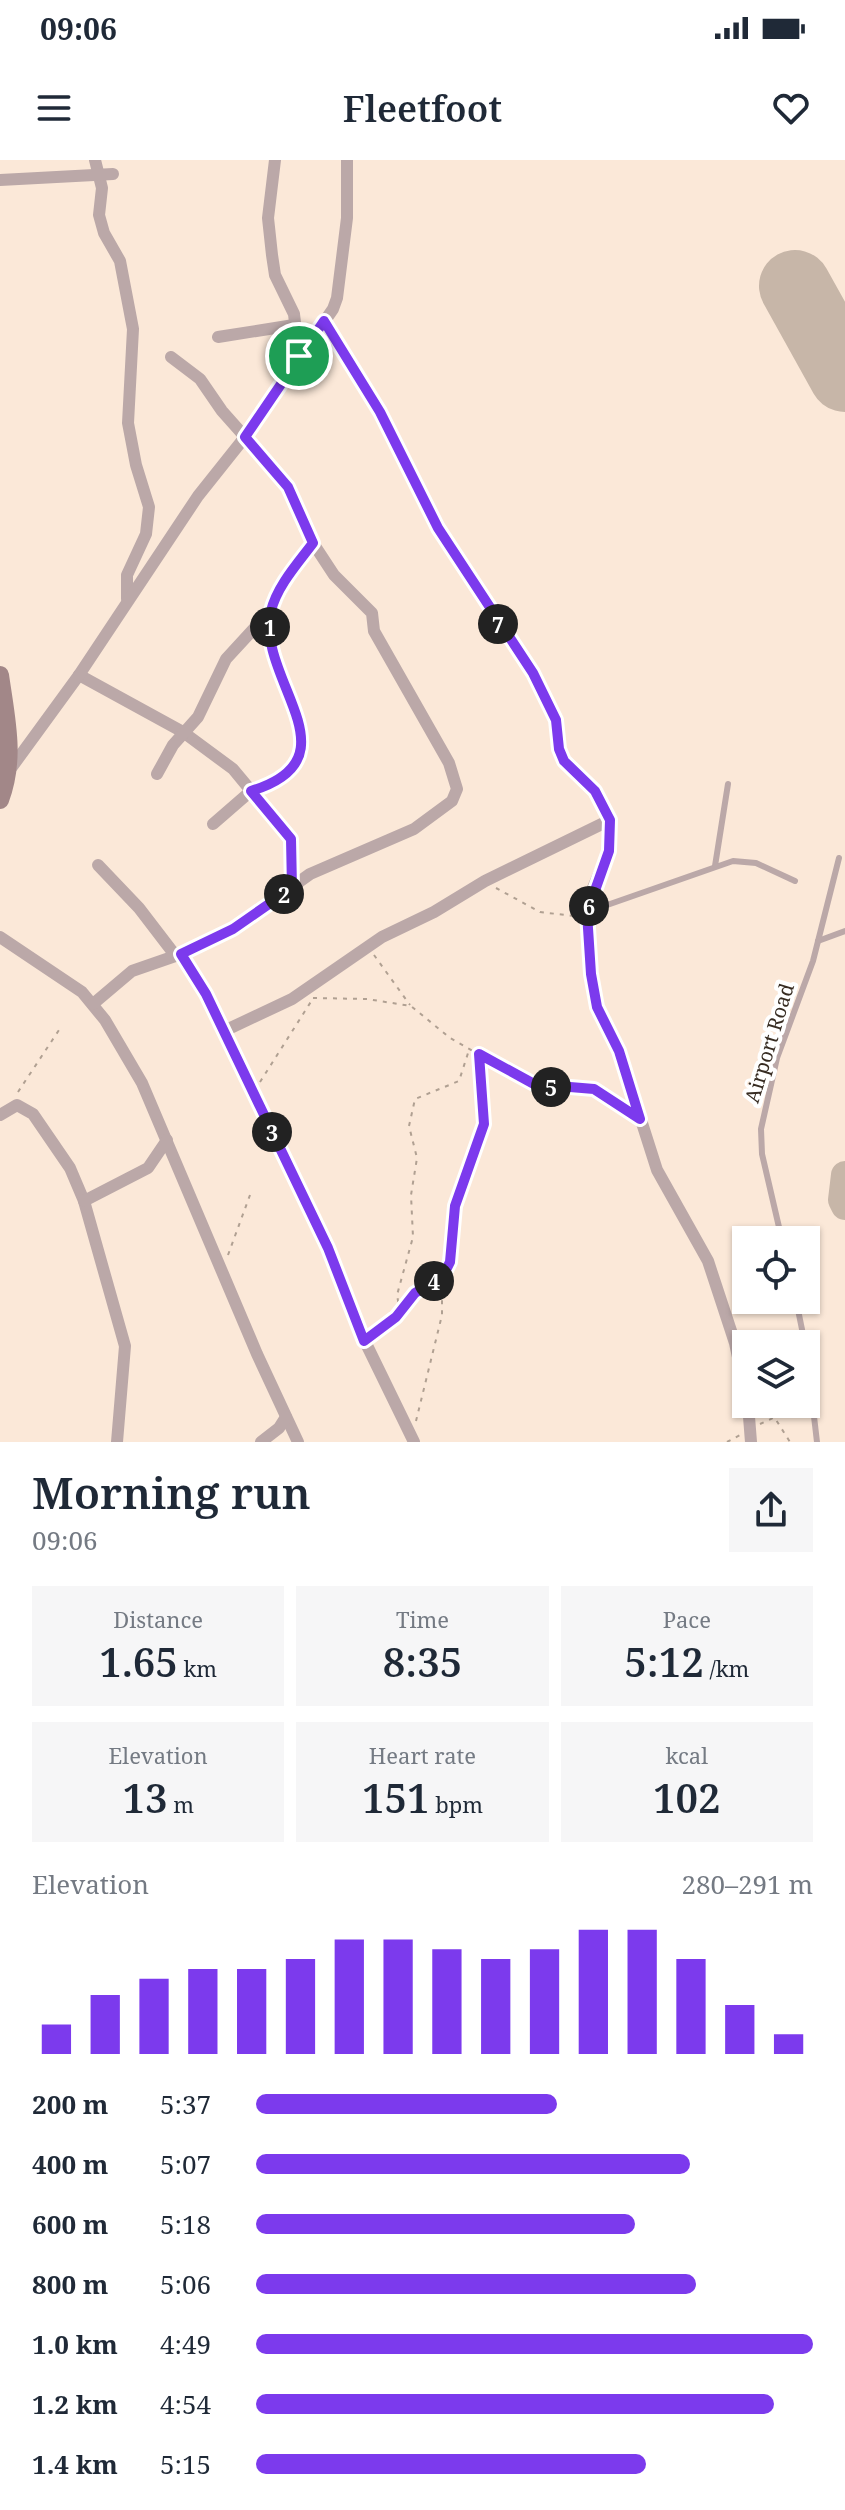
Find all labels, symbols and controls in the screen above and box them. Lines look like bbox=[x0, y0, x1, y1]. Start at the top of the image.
text: 09:06 bbox=[40, 8, 117, 49]
text: Fleetfoot bbox=[343, 84, 502, 133]
icon: menu bbox=[32, 86, 76, 130]
icon: heart bbox=[769, 86, 813, 130]
pin bbox=[265, 322, 333, 390]
icon: arrive bbox=[277, 334, 321, 378]
pin: 7 bbox=[478, 604, 518, 644]
pin: 1 bbox=[250, 607, 290, 647]
text: 7 bbox=[492, 609, 504, 639]
text: 1 bbox=[264, 612, 276, 642]
pin: 2 bbox=[264, 874, 304, 914]
text: 2 bbox=[278, 879, 290, 909]
pin: 6 bbox=[569, 886, 609, 926]
text: 6 bbox=[583, 891, 595, 921]
street label: Airport Road bbox=[738, 980, 800, 1106]
pin: 5 bbox=[531, 1067, 571, 1107]
text: 5 bbox=[545, 1072, 557, 1102]
pin: 3 bbox=[252, 1112, 292, 1152]
text: 3 bbox=[266, 1117, 278, 1147]
map controls bbox=[732, 1226, 820, 1418]
button: locate bbox=[732, 1226, 820, 1314]
pin: 4 bbox=[414, 1261, 454, 1301]
text: 4 bbox=[428, 1266, 440, 1296]
button: layers bbox=[732, 1330, 820, 1418]
text: Morning run bbox=[32, 1462, 311, 1522]
button: share bbox=[729, 1468, 813, 1552]
text: 09:06 bbox=[32, 1522, 98, 1558]
text: Distance bbox=[113, 1604, 203, 1634]
text: Time bbox=[396, 1604, 449, 1634]
text: Pace bbox=[663, 1604, 711, 1634]
text: 1.65 bbox=[99, 1634, 178, 1689]
text: 8:35 bbox=[383, 1634, 462, 1689]
text: 5:12 bbox=[624, 1634, 704, 1689]
text: km bbox=[178, 1653, 217, 1683]
text: /km bbox=[704, 1653, 749, 1683]
text: Elevation bbox=[109, 1740, 208, 1770]
text: Heart rate bbox=[369, 1740, 476, 1770]
text: kcal bbox=[666, 1740, 708, 1770]
text: 13 bbox=[122, 1770, 167, 1825]
text: 151 bbox=[362, 1770, 430, 1825]
text: 102 bbox=[653, 1770, 721, 1825]
text: m bbox=[167, 1789, 194, 1819]
text: bpm bbox=[430, 1789, 483, 1819]
text: Elevation bbox=[32, 1866, 149, 1902]
text: 280–291 m bbox=[681, 1866, 813, 1902]
text: 200 m bbox=[32, 2086, 108, 2122]
text: 5:37 bbox=[160, 2086, 211, 2122]
text: 400 m bbox=[32, 2146, 108, 2182]
text: 5:07 bbox=[160, 2146, 211, 2182]
text: 600 m bbox=[32, 2206, 108, 2242]
text: 5:18 bbox=[160, 2206, 211, 2242]
text: 800 m bbox=[32, 2266, 108, 2302]
text: 5:06 bbox=[160, 2266, 211, 2302]
text: 1.0 km bbox=[32, 2326, 118, 2362]
text: 4:49 bbox=[160, 2326, 211, 2362]
text: 1.2 km bbox=[32, 2386, 118, 2422]
text: 4:54 bbox=[160, 2386, 211, 2422]
text: 1.4 km bbox=[32, 2446, 118, 2482]
text: 5:15 bbox=[160, 2446, 211, 2482]

